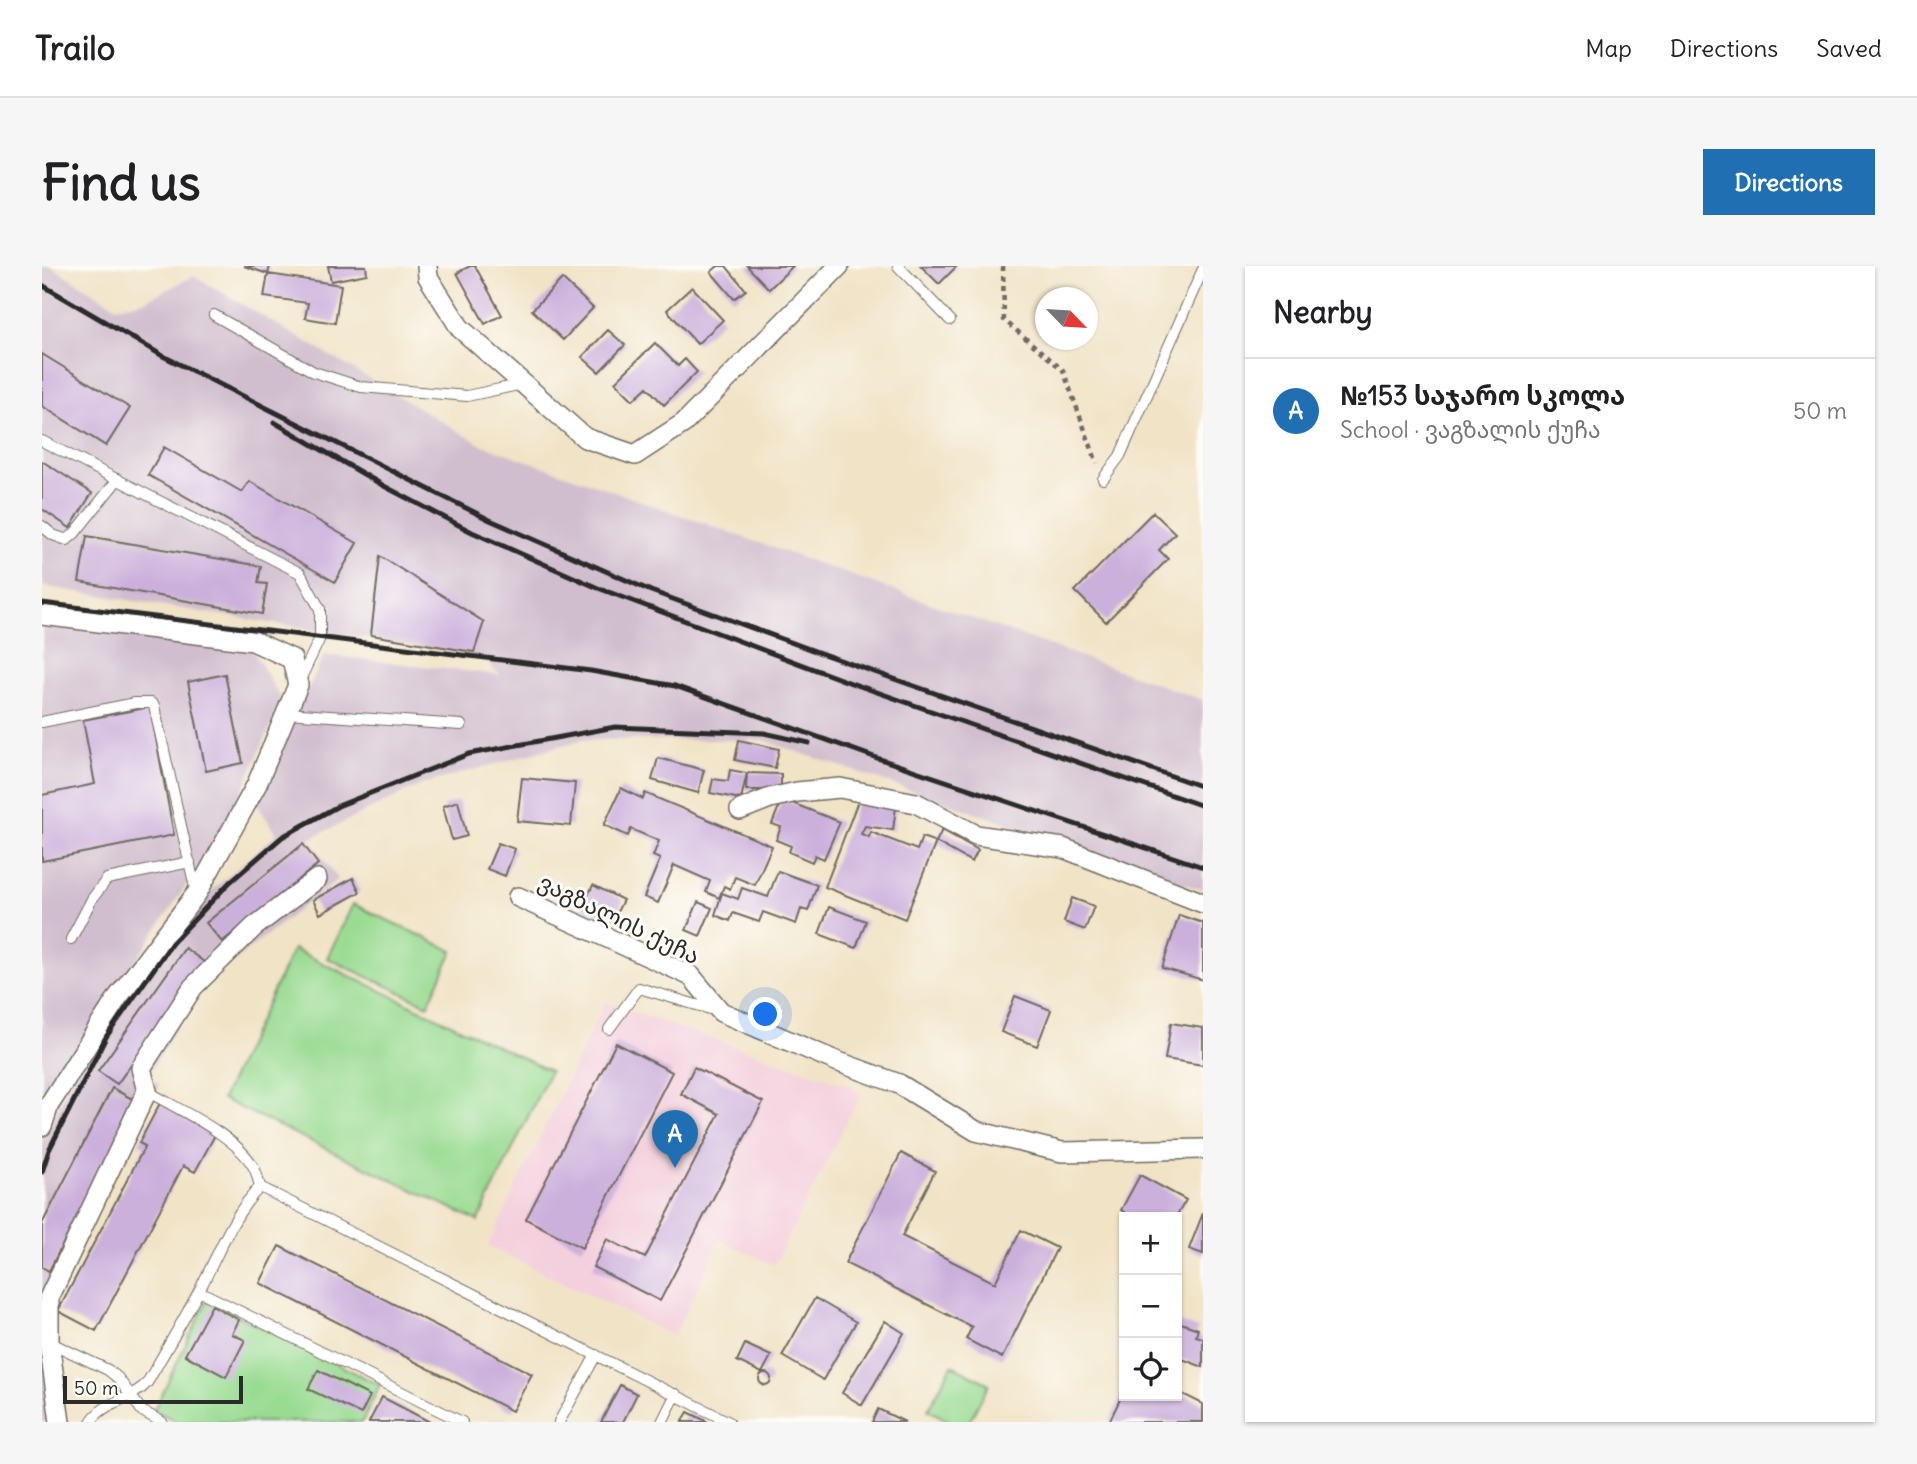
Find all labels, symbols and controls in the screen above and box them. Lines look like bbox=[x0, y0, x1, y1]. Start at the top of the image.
text: Trailo bbox=[35, 27, 115, 69]
text: Map bbox=[1585, 33, 1632, 63]
text: Directions bbox=[1670, 33, 1778, 63]
text: Saved bbox=[1816, 33, 1882, 63]
button: Directions bbox=[1703, 149, 1875, 215]
text: Find us bbox=[42, 152, 200, 213]
north arrow bbox=[1035, 287, 1098, 350]
text: Nearby bbox=[1273, 293, 1373, 331]
text: №153 საჯარო სკოლა bbox=[1340, 379, 1625, 412]
text: A bbox=[1289, 396, 1303, 425]
text: 50 m bbox=[1793, 396, 1847, 425]
text: School · ვაგზალის ქუჩა bbox=[1340, 415, 1601, 444]
street label: ვაგზალის ქუჩა bbox=[534, 867, 705, 970]
your location bbox=[748, 997, 782, 1031]
pin: A bbox=[652, 1110, 698, 1168]
map controls bbox=[1119, 1212, 1182, 1401]
button: + bbox=[1119, 1212, 1182, 1275]
button: − bbox=[1119, 1275, 1182, 1338]
button: locate bbox=[1119, 1338, 1182, 1401]
scale bar bbox=[63, 1373, 243, 1405]
text: 50 m bbox=[74, 1376, 119, 1400]

